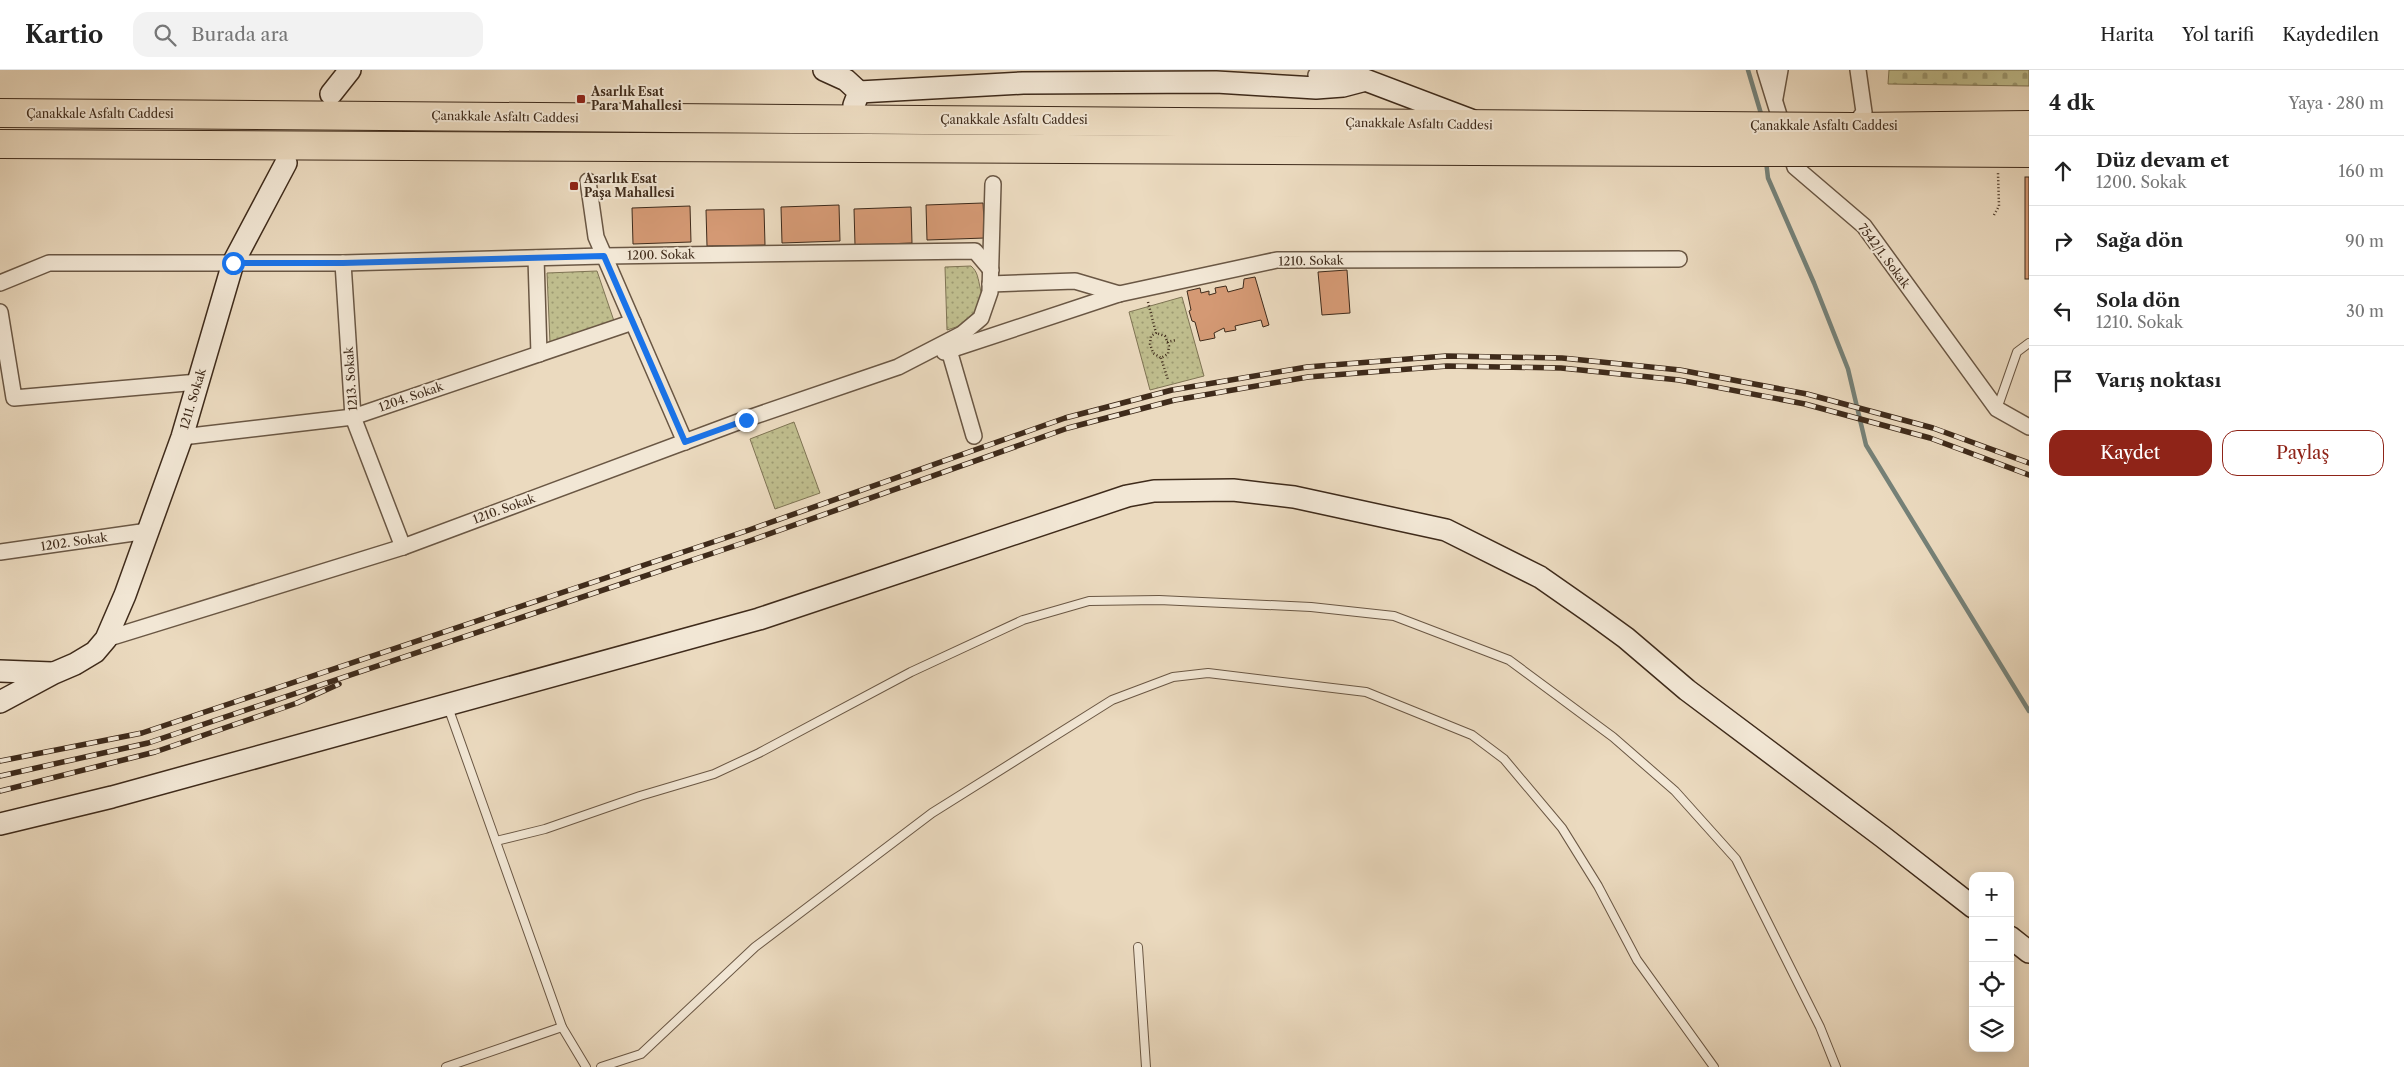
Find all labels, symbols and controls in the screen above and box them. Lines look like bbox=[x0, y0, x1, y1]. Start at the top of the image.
search box bbox=[133, 12, 483, 57]
text: Kartio bbox=[25, 20, 103, 49]
icon: search bbox=[151, 21, 179, 49]
text: Burada ara bbox=[191, 23, 289, 46]
text: Harita bbox=[2100, 24, 2154, 46]
text: Yol tarifi bbox=[2182, 24, 2254, 46]
text: Kaydedilen bbox=[2282, 24, 2379, 46]
place label: Asarlık Esat Para Mahallesi bbox=[590, 84, 682, 113]
text: 4 dk bbox=[2049, 90, 2095, 115]
marker: Asarlık Esat Para Mahallesi bbox=[575, 93, 587, 105]
text: Yaya · 280 m bbox=[2288, 93, 2384, 113]
street label: Çanakkale Asfaltı Caddesi bbox=[26, 106, 174, 121]
street label: Çanakkale Asfaltı Caddesi bbox=[431, 108, 579, 125]
street label: Çanakkale Asfaltı Caddesi bbox=[940, 112, 1088, 127]
street label: Çanakkale Asfaltı Caddesi bbox=[1345, 115, 1493, 132]
street label: Çanakkale Asfaltı Caddesi bbox=[1750, 118, 1898, 133]
text: Düz devam et bbox=[2096, 149, 2229, 172]
icon: ahead bbox=[2049, 157, 2077, 185]
text: 160 m bbox=[2339, 161, 2384, 181]
place label: Asarlık Esat Paşa Mahallesi bbox=[583, 171, 675, 200]
text: 1200. Sokak bbox=[2096, 172, 2186, 192]
marker: Asarlık Esat Paşa Mahallesi bbox=[568, 180, 580, 192]
street label: 7542/1. Sokak bbox=[1855, 221, 1914, 292]
icon: right bbox=[2049, 227, 2077, 255]
text: Sağa dön bbox=[2096, 229, 2183, 252]
text: 90 m bbox=[2345, 231, 2384, 251]
street label: 1200. Sokak bbox=[627, 246, 696, 263]
route start bbox=[222, 252, 245, 275]
street label: 1210. Sokak bbox=[1278, 252, 1345, 269]
text: Sola dön bbox=[2096, 289, 2180, 312]
icon: left bbox=[2049, 297, 2077, 325]
text: 30 m bbox=[2346, 301, 2384, 321]
text: 1210. Sokak bbox=[2096, 312, 2183, 332]
street label: 1213. Sokak bbox=[341, 345, 360, 412]
street label: 1211. Sokak bbox=[176, 366, 209, 431]
icon: arrive bbox=[2049, 367, 2077, 395]
text: Varış noktası bbox=[2096, 369, 2221, 392]
street label: 1204. Sokak bbox=[377, 378, 446, 415]
route end bbox=[735, 409, 758, 432]
button: Kaydet bbox=[2049, 430, 2212, 476]
button: Paylaş bbox=[2222, 430, 2384, 476]
street label: 1210. Sokak bbox=[471, 490, 538, 527]
street label: 1202. Sokak bbox=[40, 529, 109, 554]
map controls bbox=[1969, 872, 2014, 1052]
button: + bbox=[1969, 872, 2014, 917]
button: − bbox=[1969, 917, 2014, 962]
button: locate bbox=[1969, 962, 2014, 1007]
button: layers bbox=[1969, 1007, 2014, 1052]

